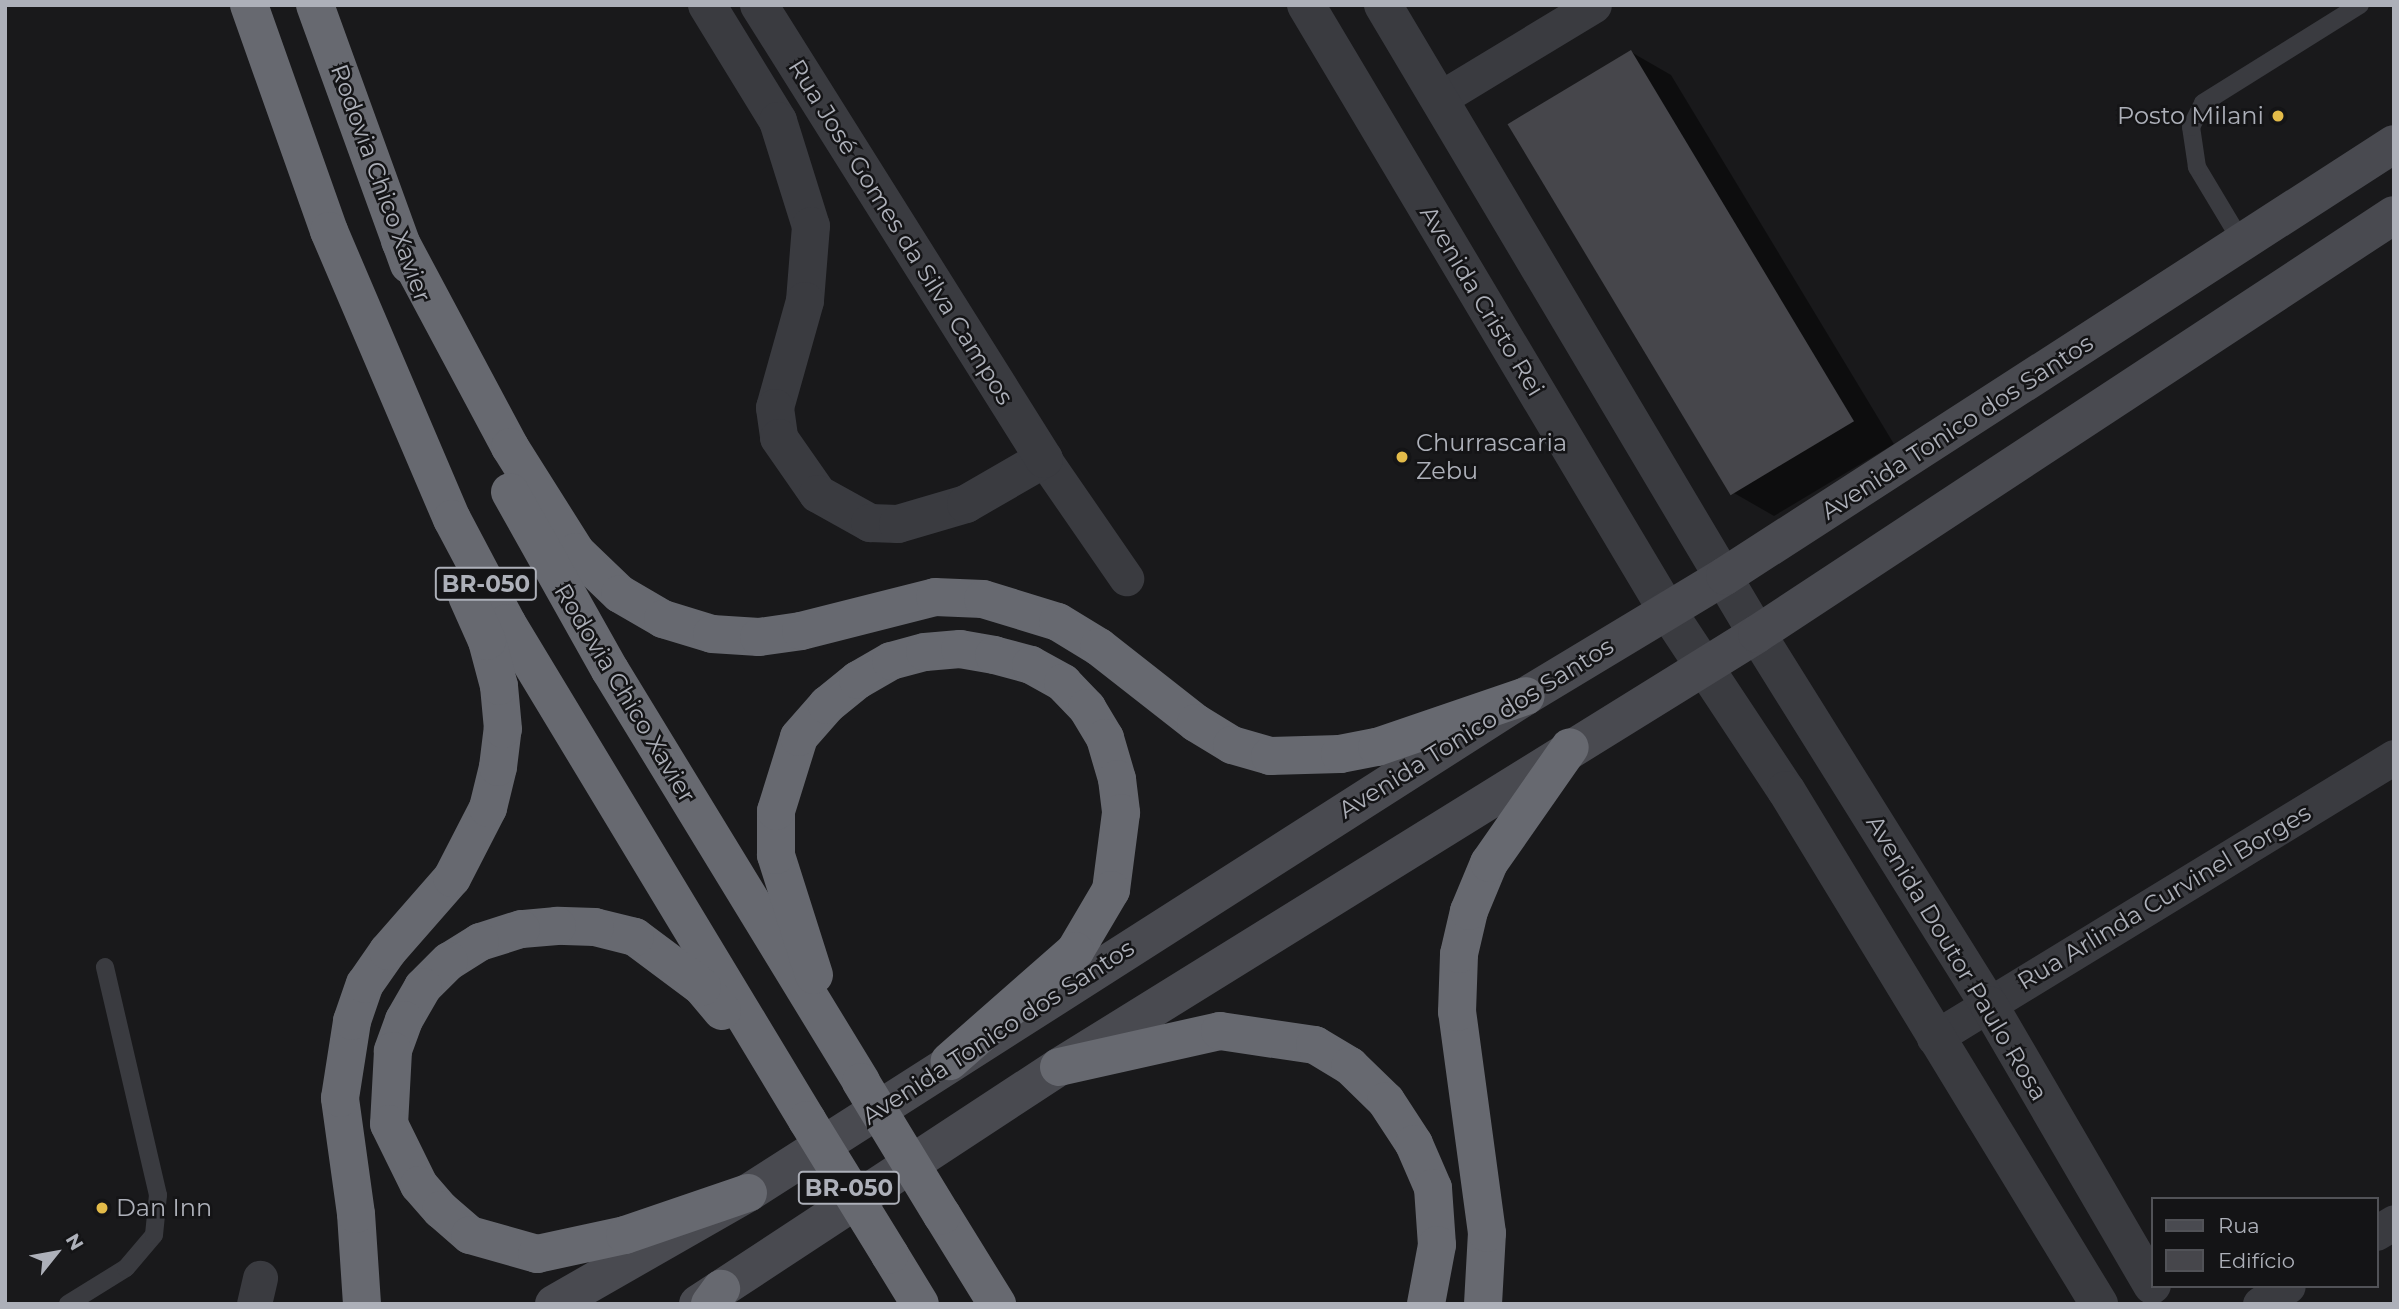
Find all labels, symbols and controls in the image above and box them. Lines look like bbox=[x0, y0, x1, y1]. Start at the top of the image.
street label: Rua José Gomes da Silva Campos bbox=[782, 54, 1020, 410]
street label: Rodovia Chico Xavier bbox=[325, 60, 437, 306]
place label: Posto Milani bbox=[2117, 102, 2264, 130]
marker: Posto Milani bbox=[2270, 108, 2286, 124]
street label: Avenida Cristo Rei bbox=[1414, 201, 1550, 401]
street label: Avenida Tonico dos Santos bbox=[1816, 328, 2098, 526]
place label: Churrascaria Zebu bbox=[1416, 429, 1567, 485]
marker: Churrascaria Zebu bbox=[1394, 449, 1410, 465]
road number: BR-050 bbox=[434, 564, 538, 604]
street label: Rodovia Chico Xavier bbox=[548, 578, 702, 808]
street label: Avenida Tonico dos Santos bbox=[1333, 631, 1619, 825]
street label: Rua Arlinda Curvinel Borges bbox=[2012, 798, 2316, 996]
street label: Avenida Doutor Paulo Rosa bbox=[1860, 810, 2054, 1106]
street label: Avenida Tonico dos Santos bbox=[857, 933, 1139, 1131]
road number: BR-050 bbox=[796, 1168, 902, 1208]
place label: Dan Inn bbox=[116, 1194, 212, 1222]
legend bbox=[2150, 1197, 2378, 1288]
marker: Dan Inn bbox=[94, 1200, 110, 1216]
text: Rua bbox=[2218, 1213, 2260, 1238]
north arrow bbox=[21, 1218, 91, 1288]
text: N bbox=[61, 1229, 88, 1254]
text: Edifício bbox=[2218, 1248, 2295, 1273]

